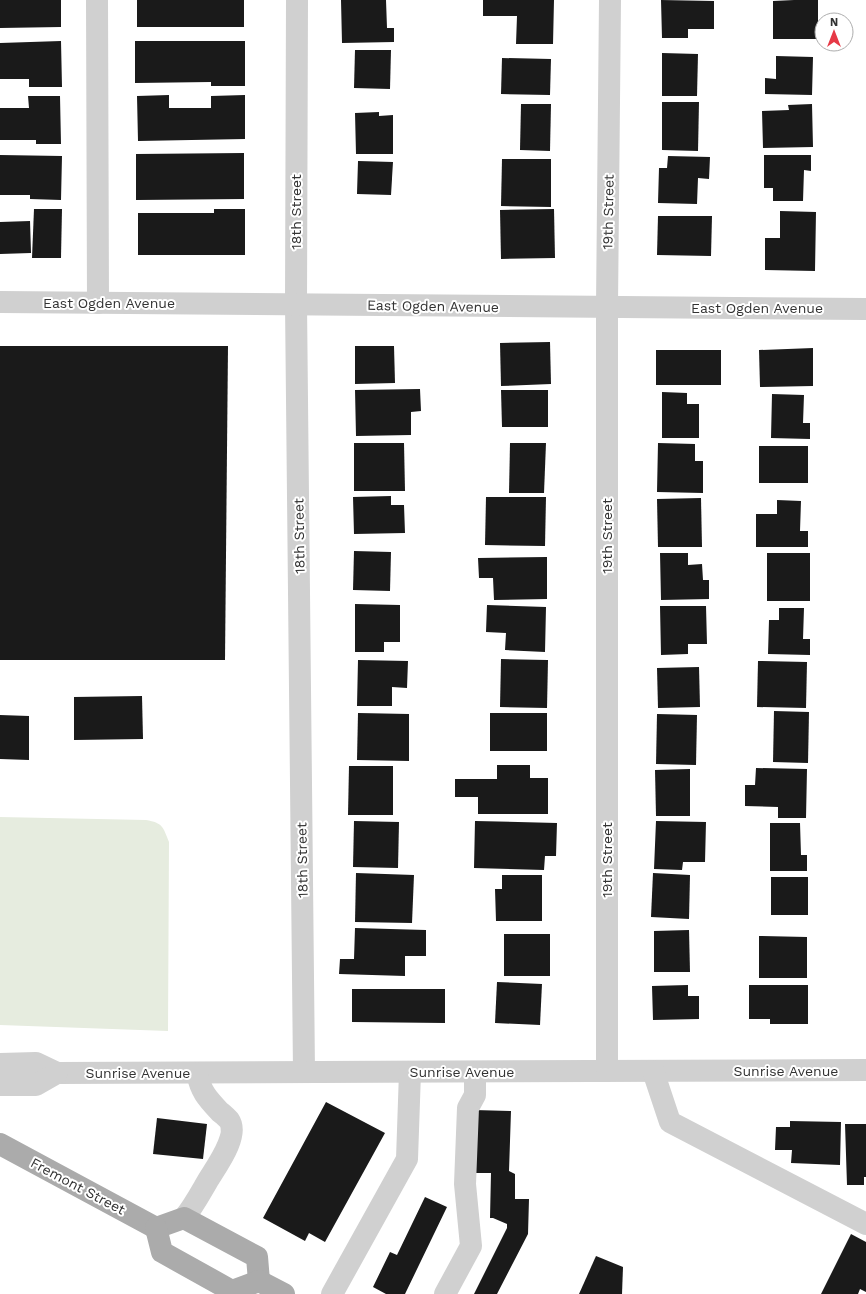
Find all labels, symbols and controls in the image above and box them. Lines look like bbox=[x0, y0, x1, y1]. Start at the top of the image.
north arrow bbox=[814, 12, 854, 52]
text: N bbox=[830, 16, 838, 29]
street label: 18th Street bbox=[288, 174, 304, 250]
street label: 19th Street bbox=[599, 174, 617, 250]
street label: East Ogden Avenue bbox=[43, 295, 175, 311]
street label: East Ogden Avenue bbox=[367, 297, 499, 315]
street label: East Ogden Avenue bbox=[691, 300, 823, 316]
street label: 18th Street bbox=[290, 498, 308, 574]
street label: 19th Street bbox=[599, 498, 615, 574]
street label: 18th Street bbox=[293, 822, 311, 898]
street label: 19th Street bbox=[599, 822, 615, 898]
street label: Sunrise Avenue bbox=[734, 1063, 838, 1079]
street label: Sunrise Avenue bbox=[410, 1064, 514, 1080]
street label: Sunrise Avenue bbox=[86, 1065, 190, 1081]
street label: Fremont Street bbox=[28, 1154, 128, 1218]

